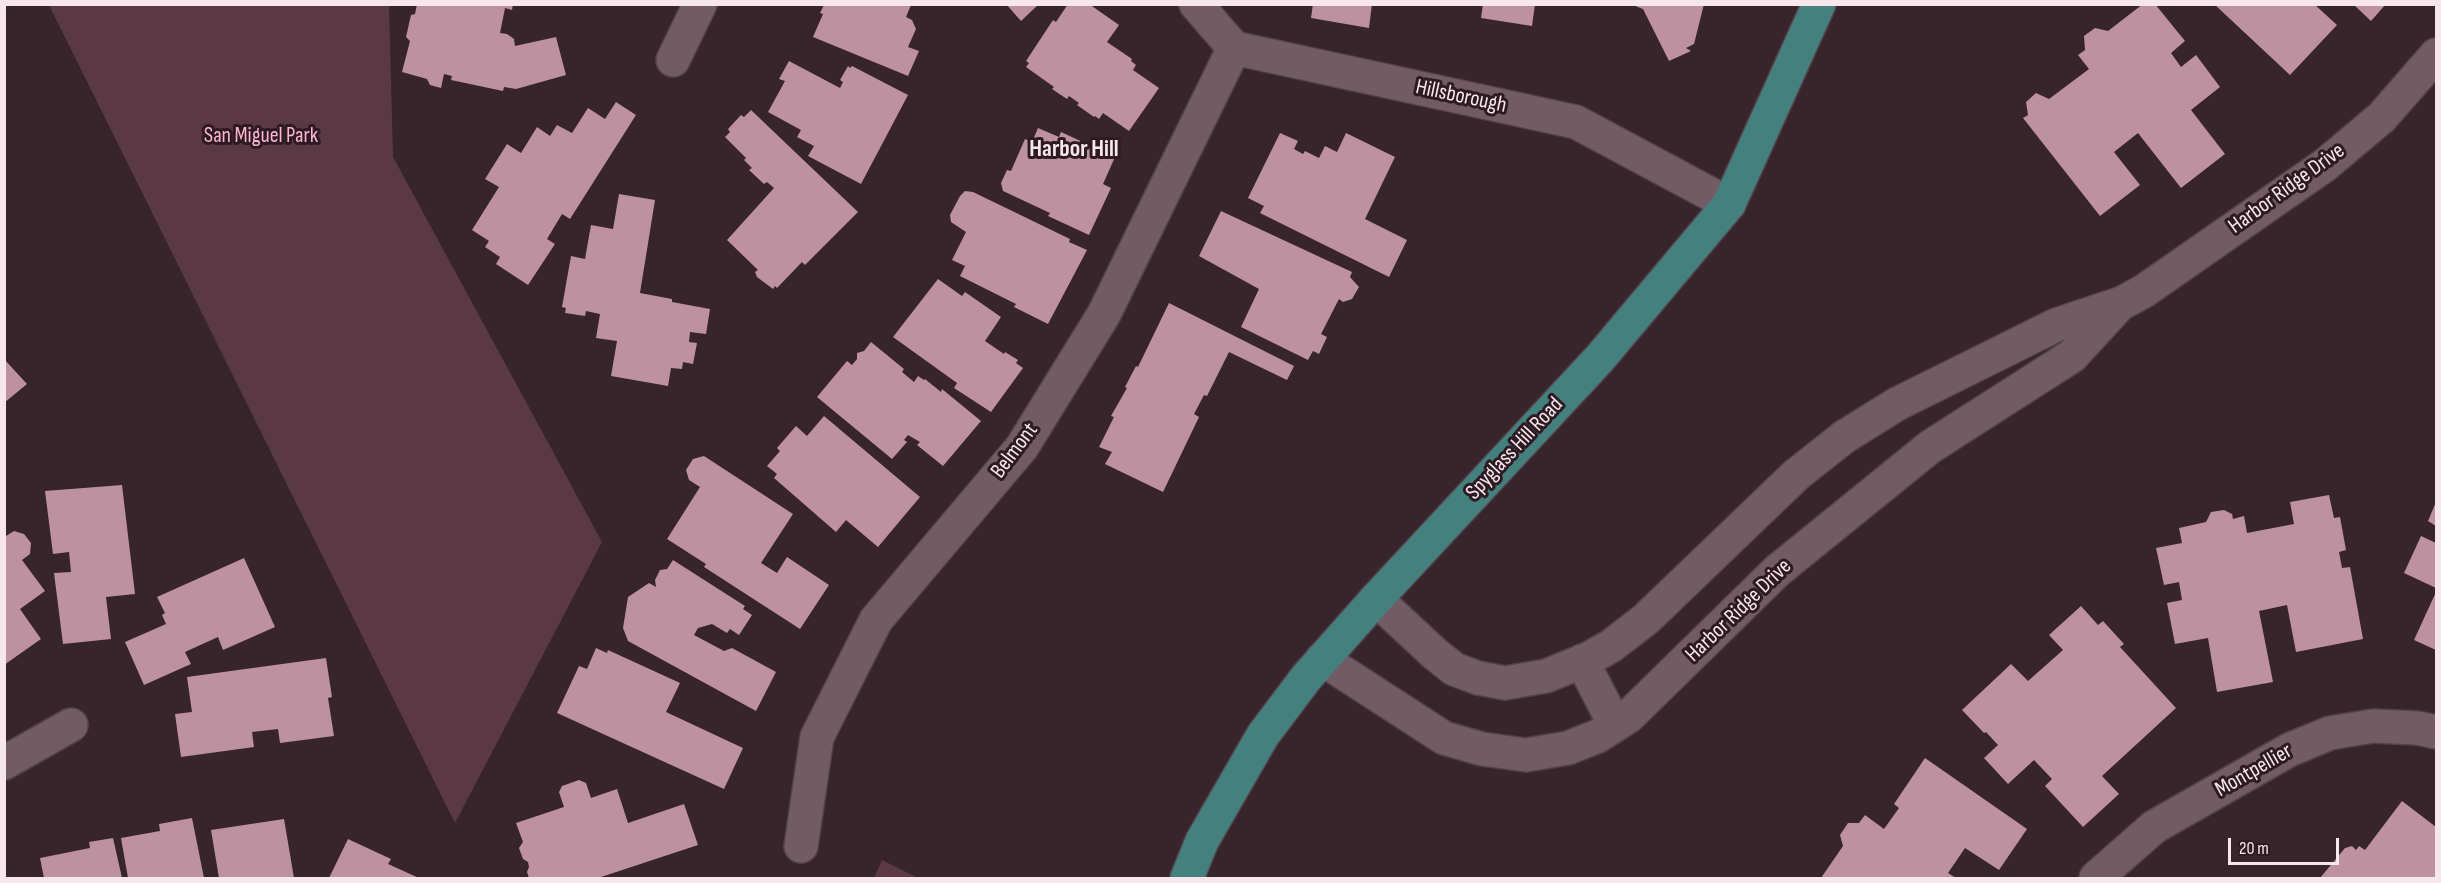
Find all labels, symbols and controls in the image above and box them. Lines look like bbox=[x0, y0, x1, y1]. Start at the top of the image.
street label: Hillsborough bbox=[1413, 75, 1509, 119]
park label: San Miguel Park bbox=[204, 123, 318, 149]
district label: Harbor Hill bbox=[1029, 136, 1119, 164]
street label: Harbor Ridge Drive bbox=[2224, 138, 2350, 240]
street label: Spyglass Hill Road bbox=[1461, 392, 1569, 506]
street label: Belmont bbox=[986, 418, 1044, 484]
street label: Harbor Ridge Drive bbox=[1681, 554, 1797, 668]
street label: Montpellier bbox=[2211, 738, 2297, 804]
scale bar bbox=[2231, 826, 2342, 864]
text: 20 m bbox=[2239, 838, 2269, 859]

